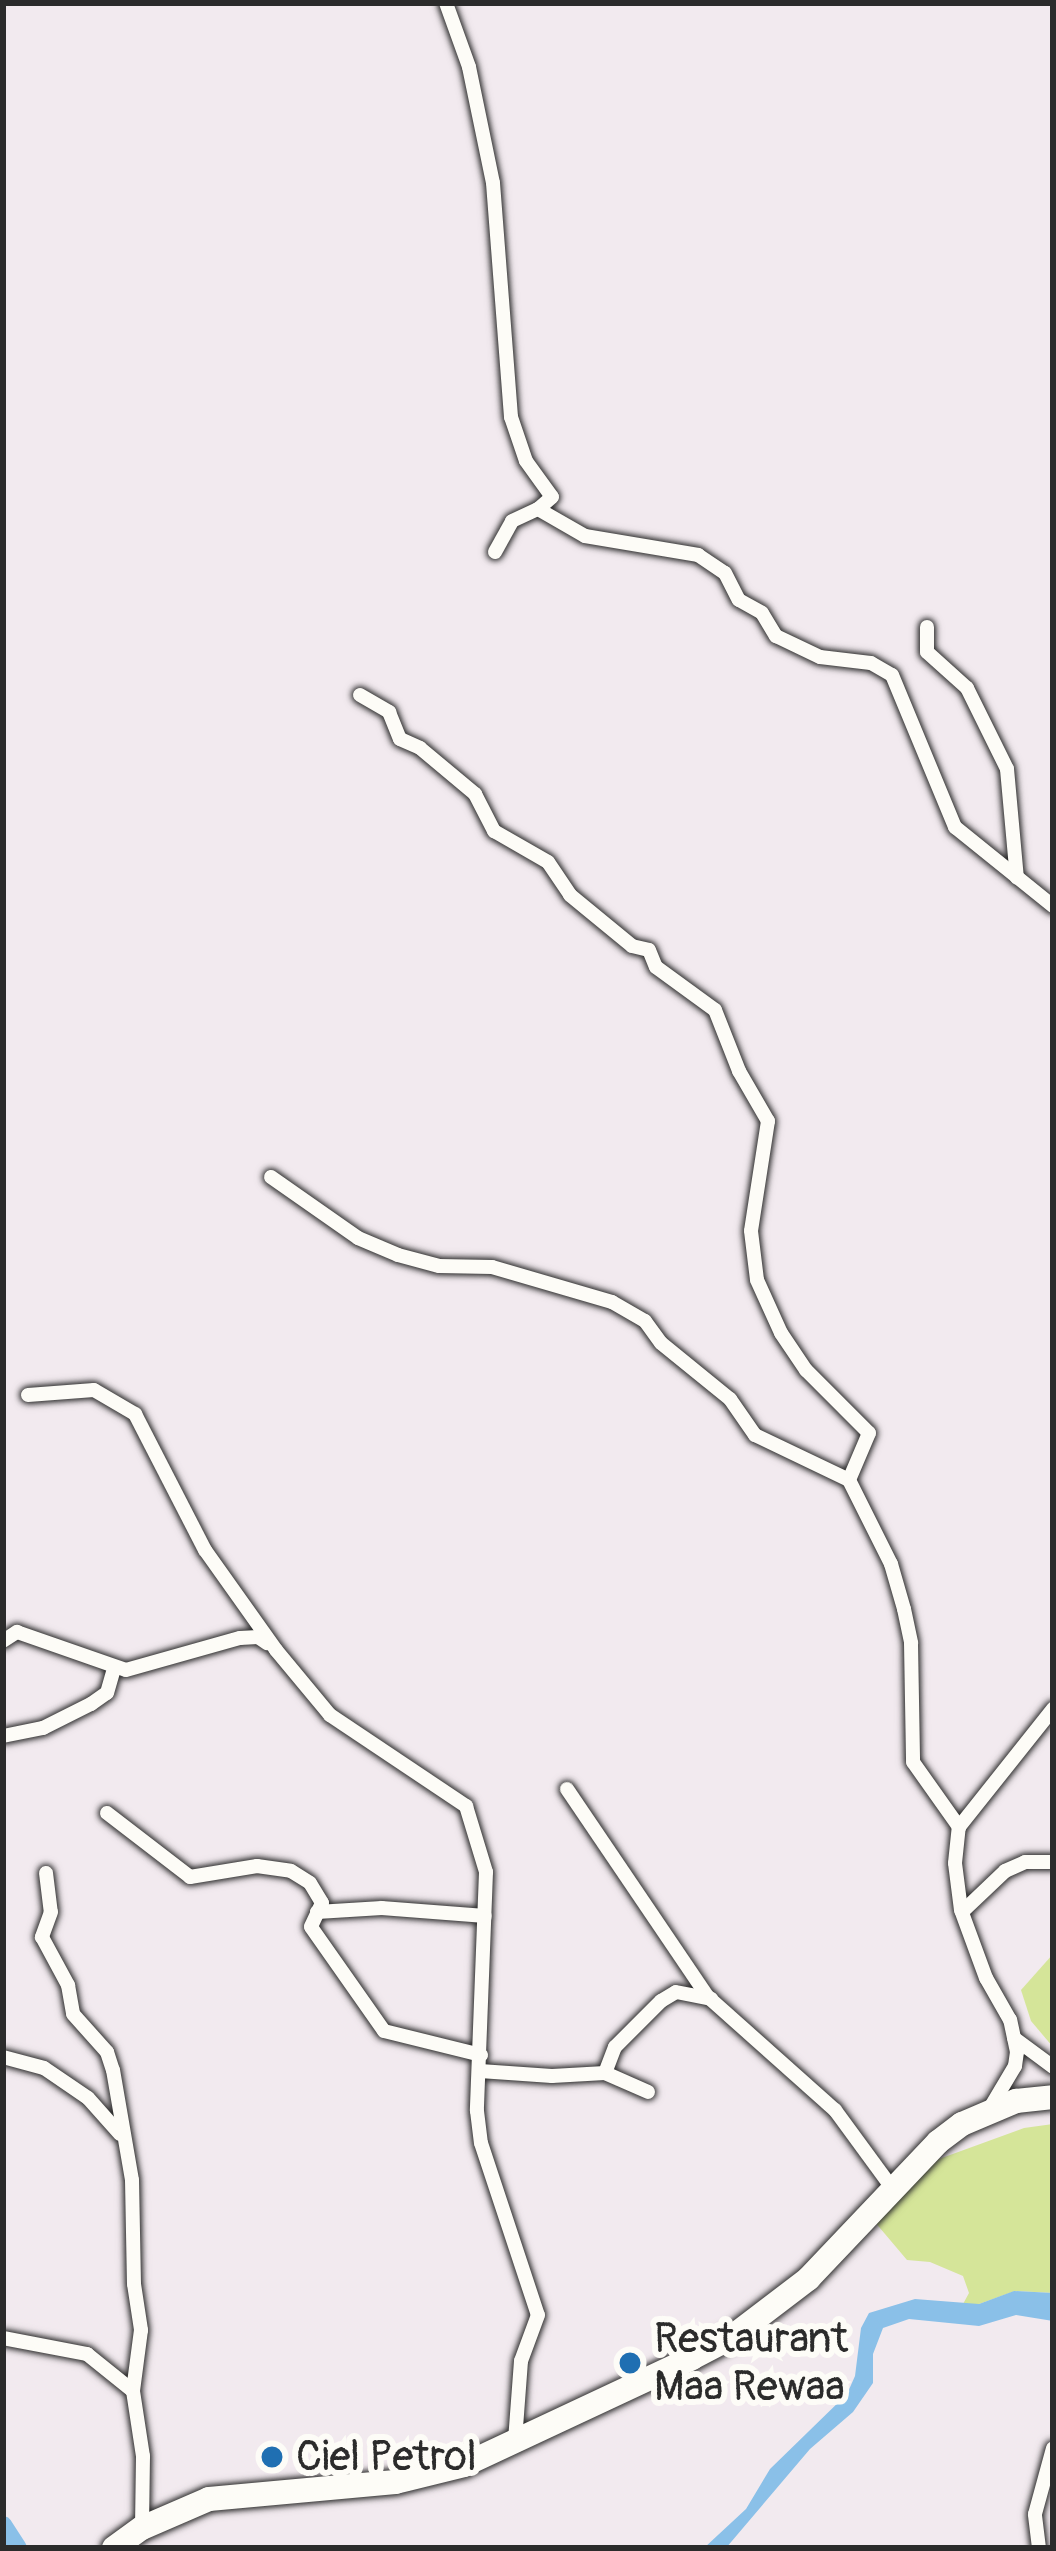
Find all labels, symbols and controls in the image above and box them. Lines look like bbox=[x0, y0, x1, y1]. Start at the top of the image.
place label: Restaurant Maa Rewaa bbox=[654, 2314, 848, 2412]
marker: Restaurant Maa Rewaa bbox=[617, 2350, 643, 2376]
place label: Ciel Petrol bbox=[296, 2432, 477, 2482]
marker: Ciel Petrol bbox=[259, 2444, 285, 2470]

